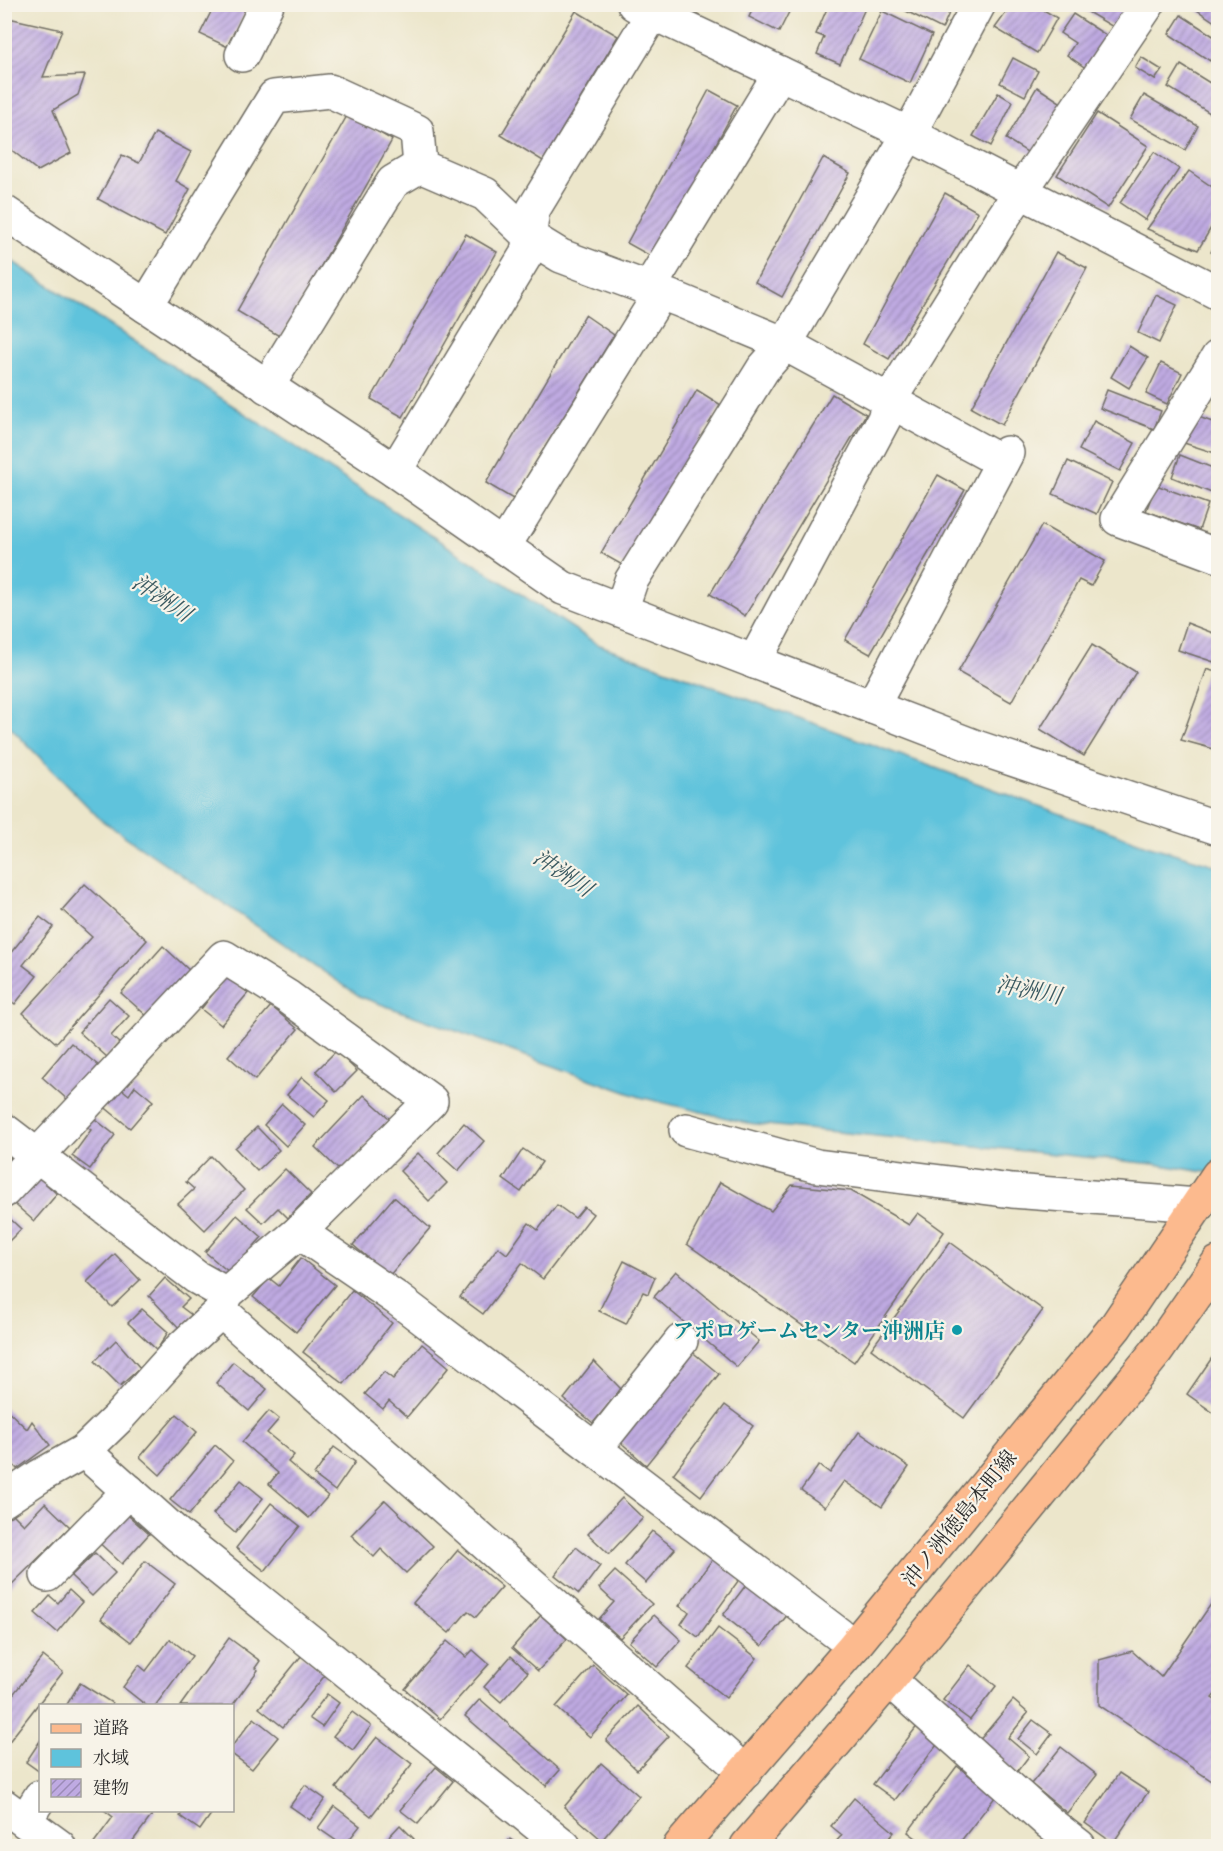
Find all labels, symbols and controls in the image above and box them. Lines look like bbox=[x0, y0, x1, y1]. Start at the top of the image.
water label: 沖洲川 bbox=[127, 568, 199, 630]
water label: 沖洲川 bbox=[528, 843, 600, 905]
water label: 沖洲川 bbox=[994, 969, 1066, 1011]
place label: アポロゲームセンター沖洲店 bbox=[673, 1317, 945, 1344]
marker: アポロゲームセンター沖洲店 bbox=[950, 1323, 964, 1337]
street label: 沖ノ洲徳島本町線 bbox=[896, 1444, 1022, 1592]
legend bbox=[39, 1704, 234, 1812]
text: 道路 bbox=[93, 1716, 129, 1739]
text: 水域 bbox=[93, 1746, 129, 1769]
text: 建物 bbox=[93, 1776, 129, 1799]

